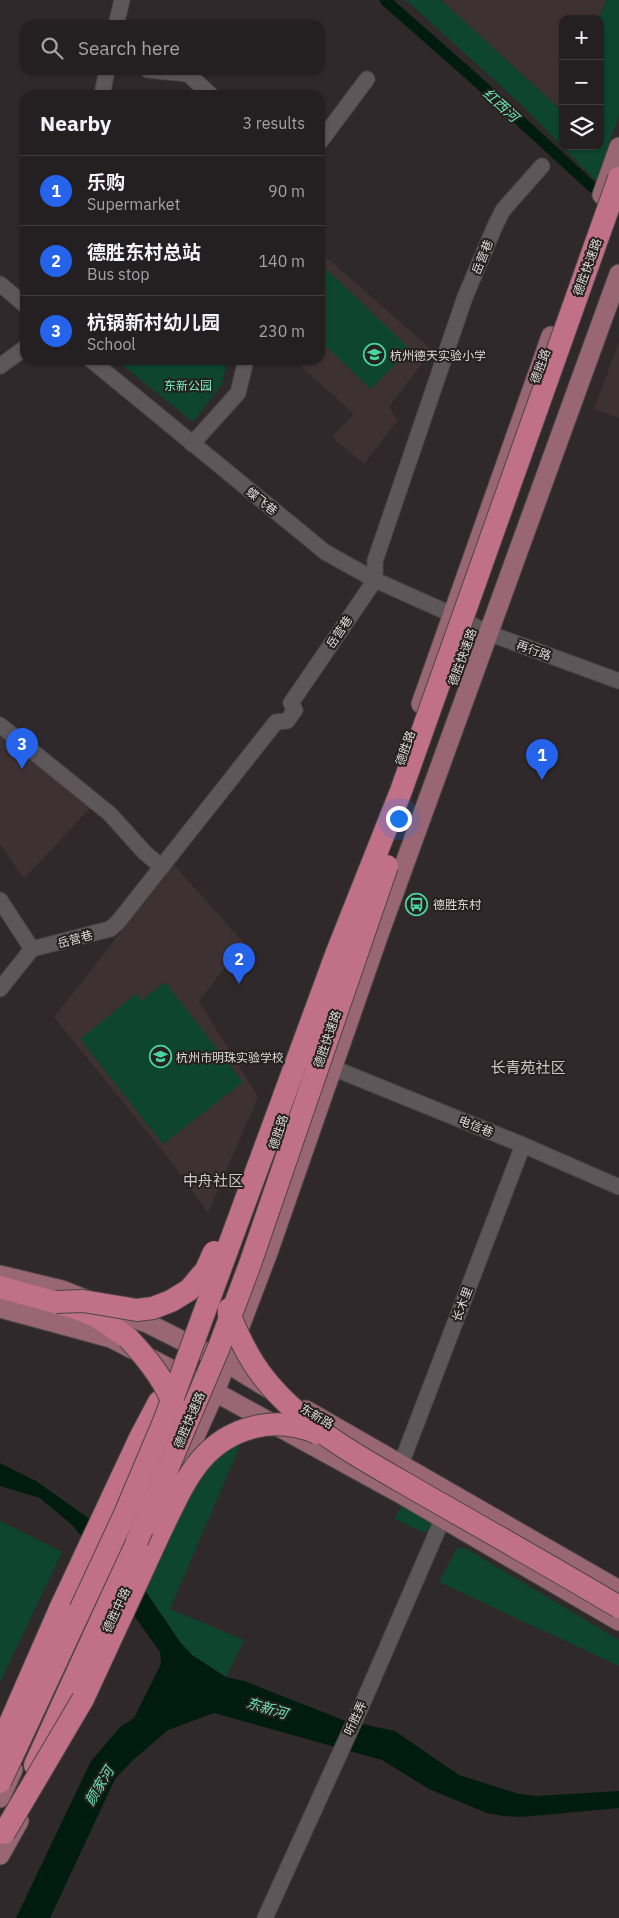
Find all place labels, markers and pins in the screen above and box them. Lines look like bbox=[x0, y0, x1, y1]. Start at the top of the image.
school or university icon: 杭州德天实验小学 bbox=[362, 343, 386, 367]
place label: 杭州德天实验小学 bbox=[390, 348, 486, 363]
pin: 3 bbox=[6, 728, 38, 769]
pin: 1 bbox=[526, 739, 558, 780]
bus stop icon: 德胜东村 bbox=[405, 892, 429, 916]
place label: 德胜东村 bbox=[433, 897, 482, 912]
pin: 2 bbox=[223, 943, 255, 984]
school or university icon: 杭州市明珠实验学校 bbox=[148, 1045, 172, 1069]
place label: 杭州市明珠实验学校 bbox=[176, 1050, 284, 1065]

